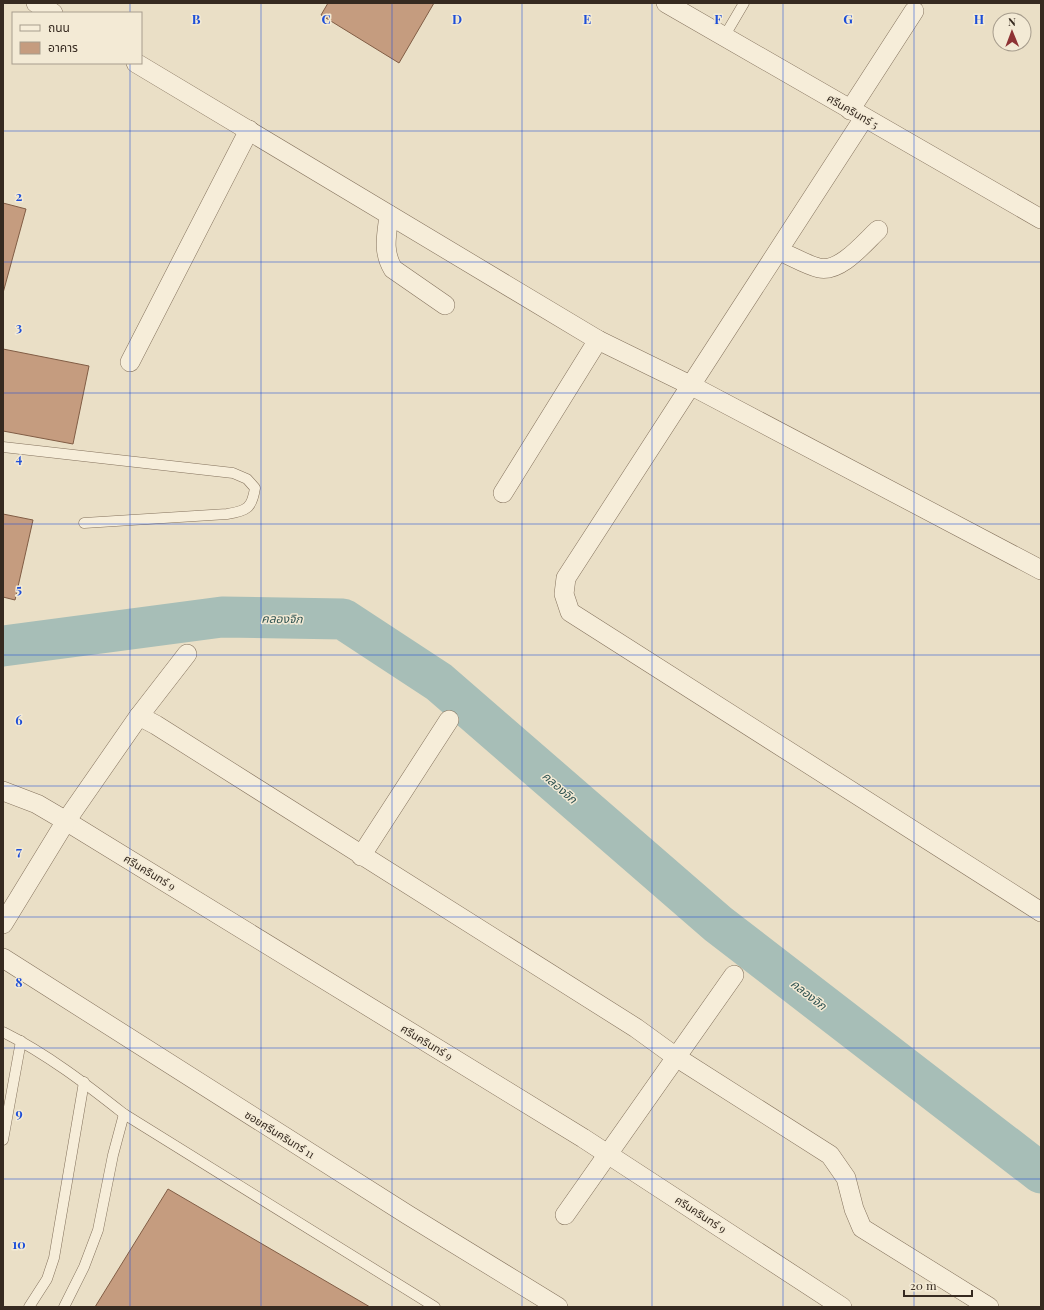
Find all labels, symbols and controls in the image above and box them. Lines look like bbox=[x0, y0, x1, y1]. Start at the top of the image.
text: B bbox=[192, 10, 201, 27]
text: C bbox=[321, 10, 331, 27]
text: D bbox=[452, 10, 462, 27]
text: E bbox=[583, 10, 591, 27]
text: F bbox=[714, 10, 722, 27]
text: G bbox=[843, 10, 853, 27]
text: H bbox=[974, 10, 984, 27]
legend bbox=[12, 12, 142, 64]
north arrow bbox=[992, 12, 1032, 52]
text: N bbox=[1008, 14, 1016, 29]
text: ถนน bbox=[48, 19, 70, 35]
text: อาคาร bbox=[48, 39, 78, 55]
street label: ศรีนครินทร์ 5 bbox=[824, 90, 882, 132]
text: 2 bbox=[16, 187, 23, 204]
text: 3 bbox=[16, 318, 22, 335]
text: 4 bbox=[16, 449, 23, 466]
text: 5 bbox=[16, 580, 22, 597]
water label: คลองจิก bbox=[261, 610, 304, 626]
text: 6 bbox=[15, 711, 23, 728]
water label: คลองจิก bbox=[539, 767, 581, 807]
text: 7 bbox=[16, 842, 22, 859]
street label: ศรีนครินทร์ 9 bbox=[121, 851, 179, 894]
text: 8 bbox=[15, 973, 23, 990]
water label: คลองจิก bbox=[788, 975, 831, 1013]
street label: ศรีนครินทร์ 9 bbox=[398, 1021, 456, 1064]
text: 9 bbox=[15, 1104, 23, 1121]
street label: ซอยศรีนครินทร์ 11 bbox=[242, 1106, 318, 1162]
street label: ศรีนครินทร์ 9 bbox=[672, 1192, 730, 1236]
text: 10 bbox=[12, 1235, 26, 1252]
scale bar bbox=[904, 1272, 972, 1298]
text: 20 m bbox=[910, 1277, 937, 1293]

